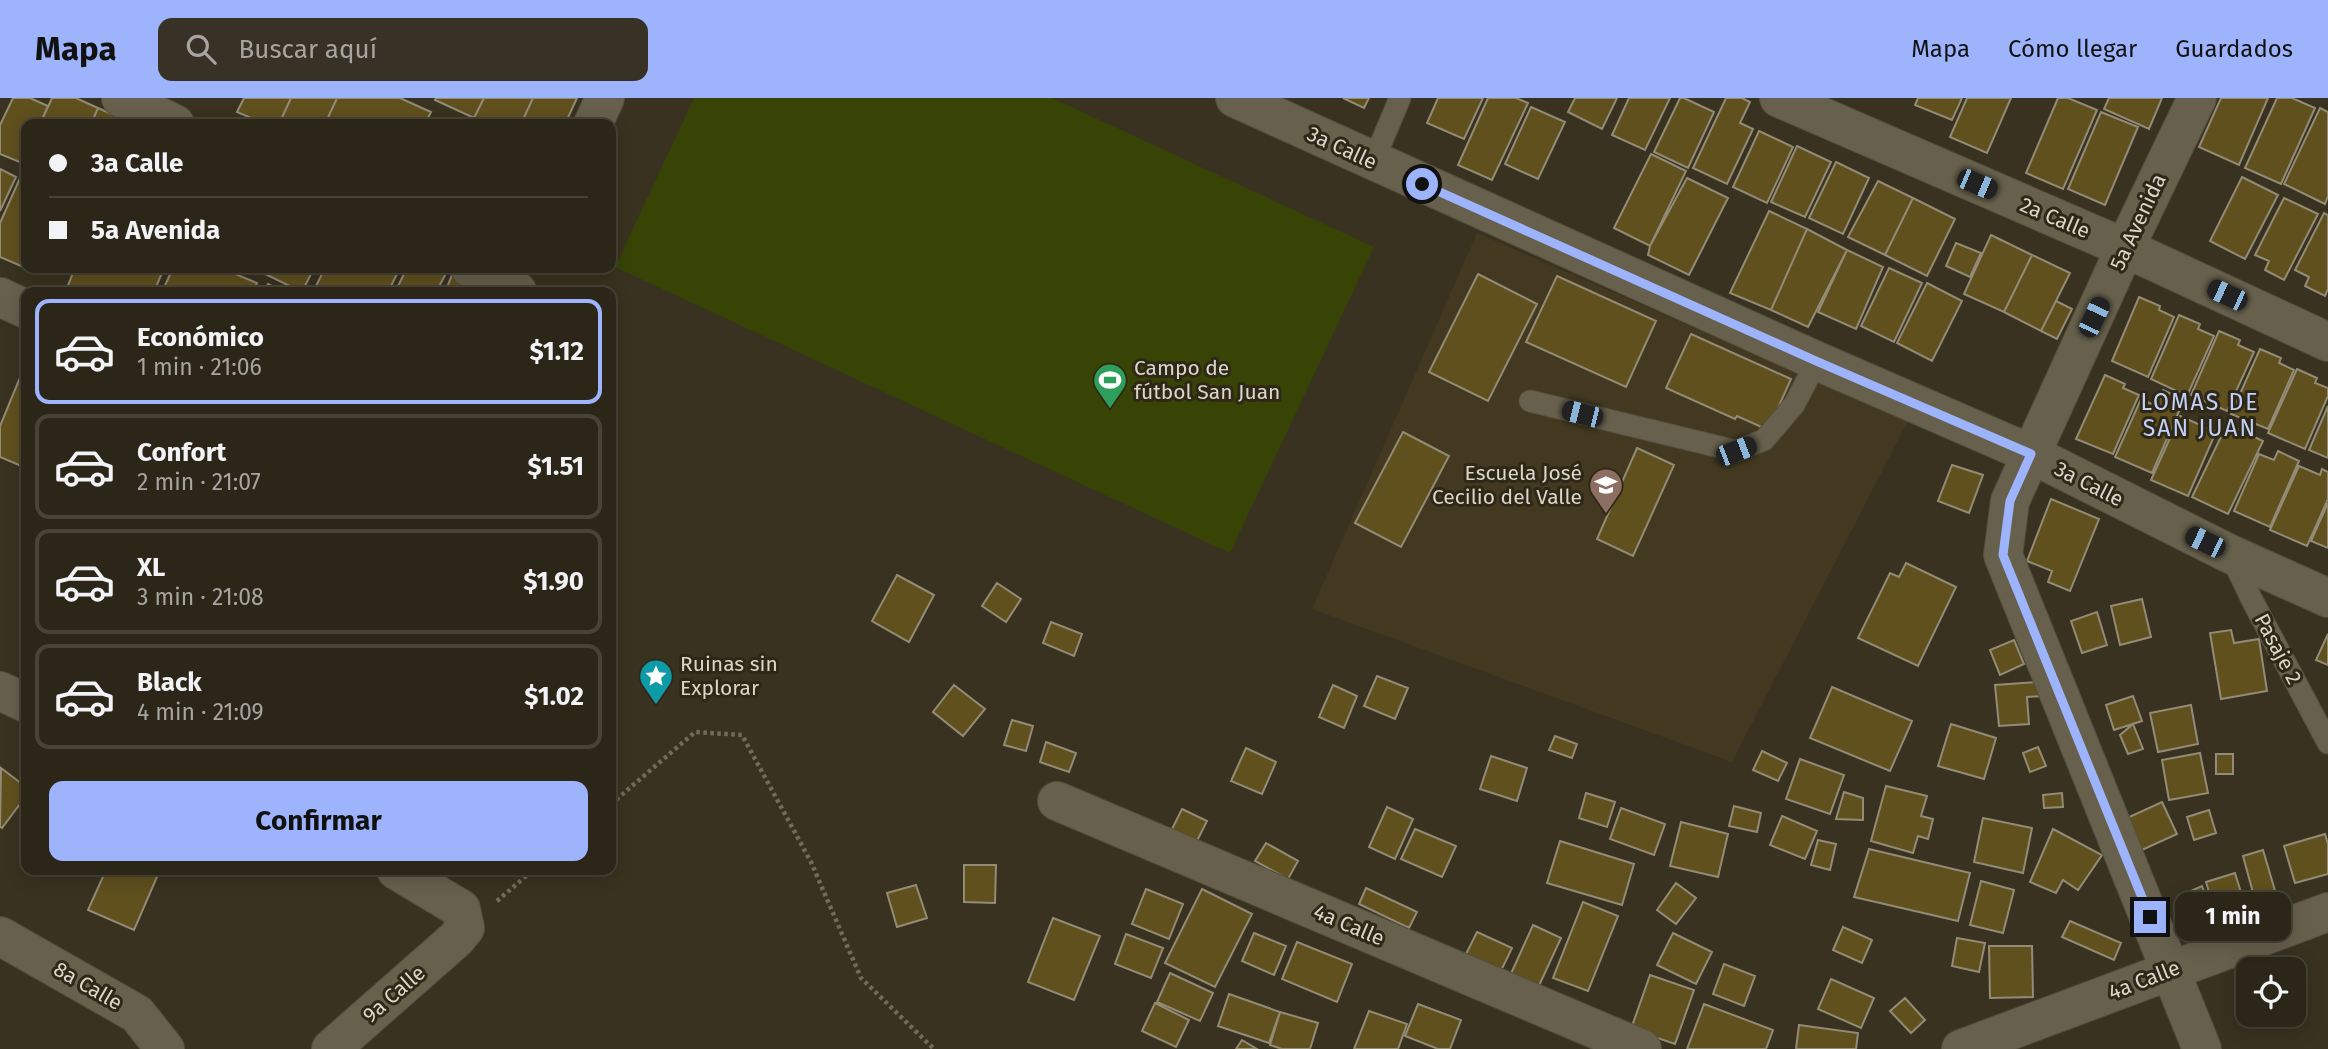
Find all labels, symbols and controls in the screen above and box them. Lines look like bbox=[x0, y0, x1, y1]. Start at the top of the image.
search box bbox=[158, 18, 648, 81]
text: Mapa bbox=[35, 29, 116, 69]
icon: search bbox=[182, 30, 220, 68]
text: Buscar aquí bbox=[238, 34, 377, 65]
text: Mapa bbox=[1911, 35, 1970, 63]
text: Cómo llegar bbox=[2008, 35, 2137, 63]
text: Guardados bbox=[2175, 35, 2293, 63]
street label: 3a Calle bbox=[1303, 121, 1381, 175]
text: 3a Calle bbox=[91, 148, 183, 179]
car bbox=[1954, 166, 2001, 202]
route start bbox=[1406, 168, 1438, 200]
street label: 5a Avenida bbox=[2104, 170, 2172, 274]
street label: 2a Calle bbox=[2016, 192, 2094, 244]
text: 5a Avenida bbox=[91, 215, 220, 246]
car bbox=[2204, 277, 2251, 313]
car bbox=[2076, 294, 2113, 340]
icon: car bbox=[53, 320, 116, 383]
text: Económico bbox=[137, 322, 264, 353]
text: $1.12 bbox=[529, 336, 584, 367]
text: 1 min · 21:06 bbox=[137, 353, 262, 381]
place label: Campo de fútbol San Juan bbox=[1134, 355, 1280, 405]
sports icon: Campo de fútbol San Juan bbox=[1091, 361, 1129, 410]
district label: LOMAS DE SAN JUAN bbox=[2141, 388, 2260, 442]
car bbox=[1560, 399, 1605, 429]
car bbox=[1713, 434, 1760, 468]
icon: car bbox=[53, 435, 116, 498]
text: Confort bbox=[137, 437, 226, 468]
text: $1.51 bbox=[528, 451, 584, 482]
street label: 3a Calle bbox=[2050, 456, 2128, 512]
place label: Escuela José Cecilio del Valle bbox=[1432, 460, 1582, 510]
school or university icon: Escuela José Cecilio del Valle bbox=[1587, 466, 1625, 515]
text: 2 min · 21:07 bbox=[137, 468, 261, 496]
car bbox=[2182, 523, 2229, 561]
icon: car bbox=[53, 550, 116, 613]
text: XL bbox=[137, 552, 165, 583]
text: $1.90 bbox=[523, 566, 584, 597]
text: 3 min · 21:08 bbox=[137, 583, 264, 611]
street label: Pasaje 2 bbox=[2249, 609, 2307, 689]
place label: Ruinas sin Explorar bbox=[680, 651, 778, 701]
place icon: Ruinas sin Explorar bbox=[637, 657, 675, 706]
icon: car bbox=[53, 665, 116, 728]
text: Black bbox=[137, 667, 202, 698]
text: $1.02 bbox=[524, 681, 584, 712]
text: 4 min · 21:09 bbox=[137, 698, 264, 726]
button: Confirmar bbox=[49, 781, 588, 861]
callout: 1 min bbox=[2174, 892, 2290, 942]
street label: 4a Calle bbox=[1310, 898, 1388, 952]
route end bbox=[2134, 901, 2166, 933]
text: 1 min bbox=[2205, 902, 2261, 930]
street label: 4a Calle bbox=[2105, 955, 2183, 1005]
street label: 8a Calle bbox=[49, 956, 127, 1016]
map controls bbox=[2236, 957, 2306, 1027]
button: locate bbox=[2236, 957, 2306, 1027]
street label: 9a Calle bbox=[357, 960, 431, 1028]

